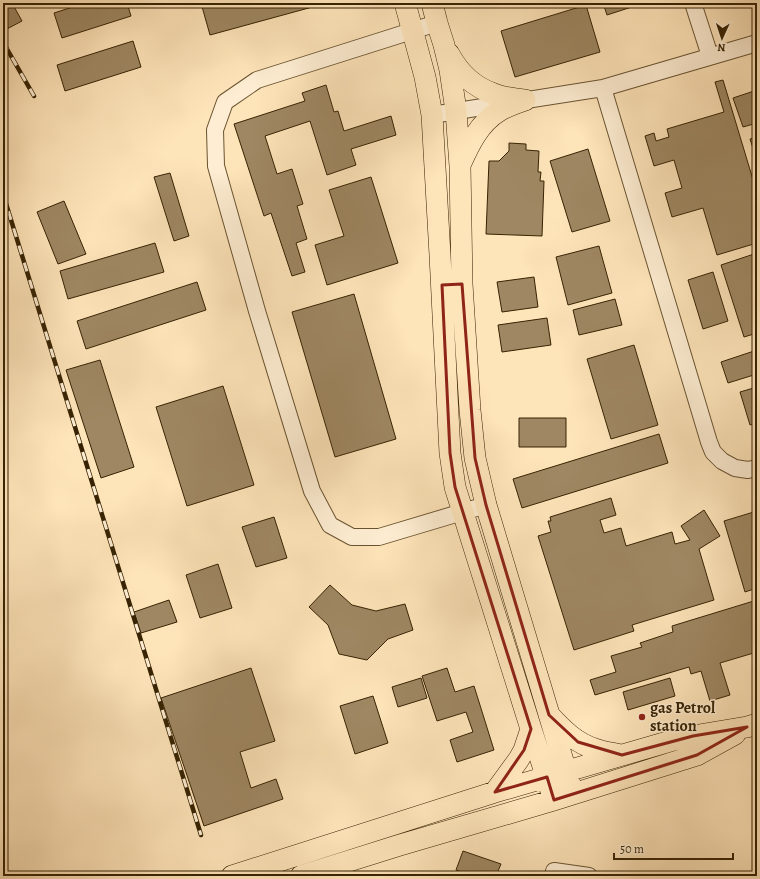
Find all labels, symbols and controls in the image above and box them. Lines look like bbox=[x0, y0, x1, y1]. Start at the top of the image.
north arrow bbox=[702, 18, 742, 58]
text: N bbox=[717, 40, 726, 55]
place label: gas Petrol station bbox=[650, 697, 716, 737]
marker: gas Petrol station bbox=[637, 712, 647, 722]
scale bar bbox=[614, 835, 733, 861]
text: 50 m bbox=[620, 841, 644, 857]

